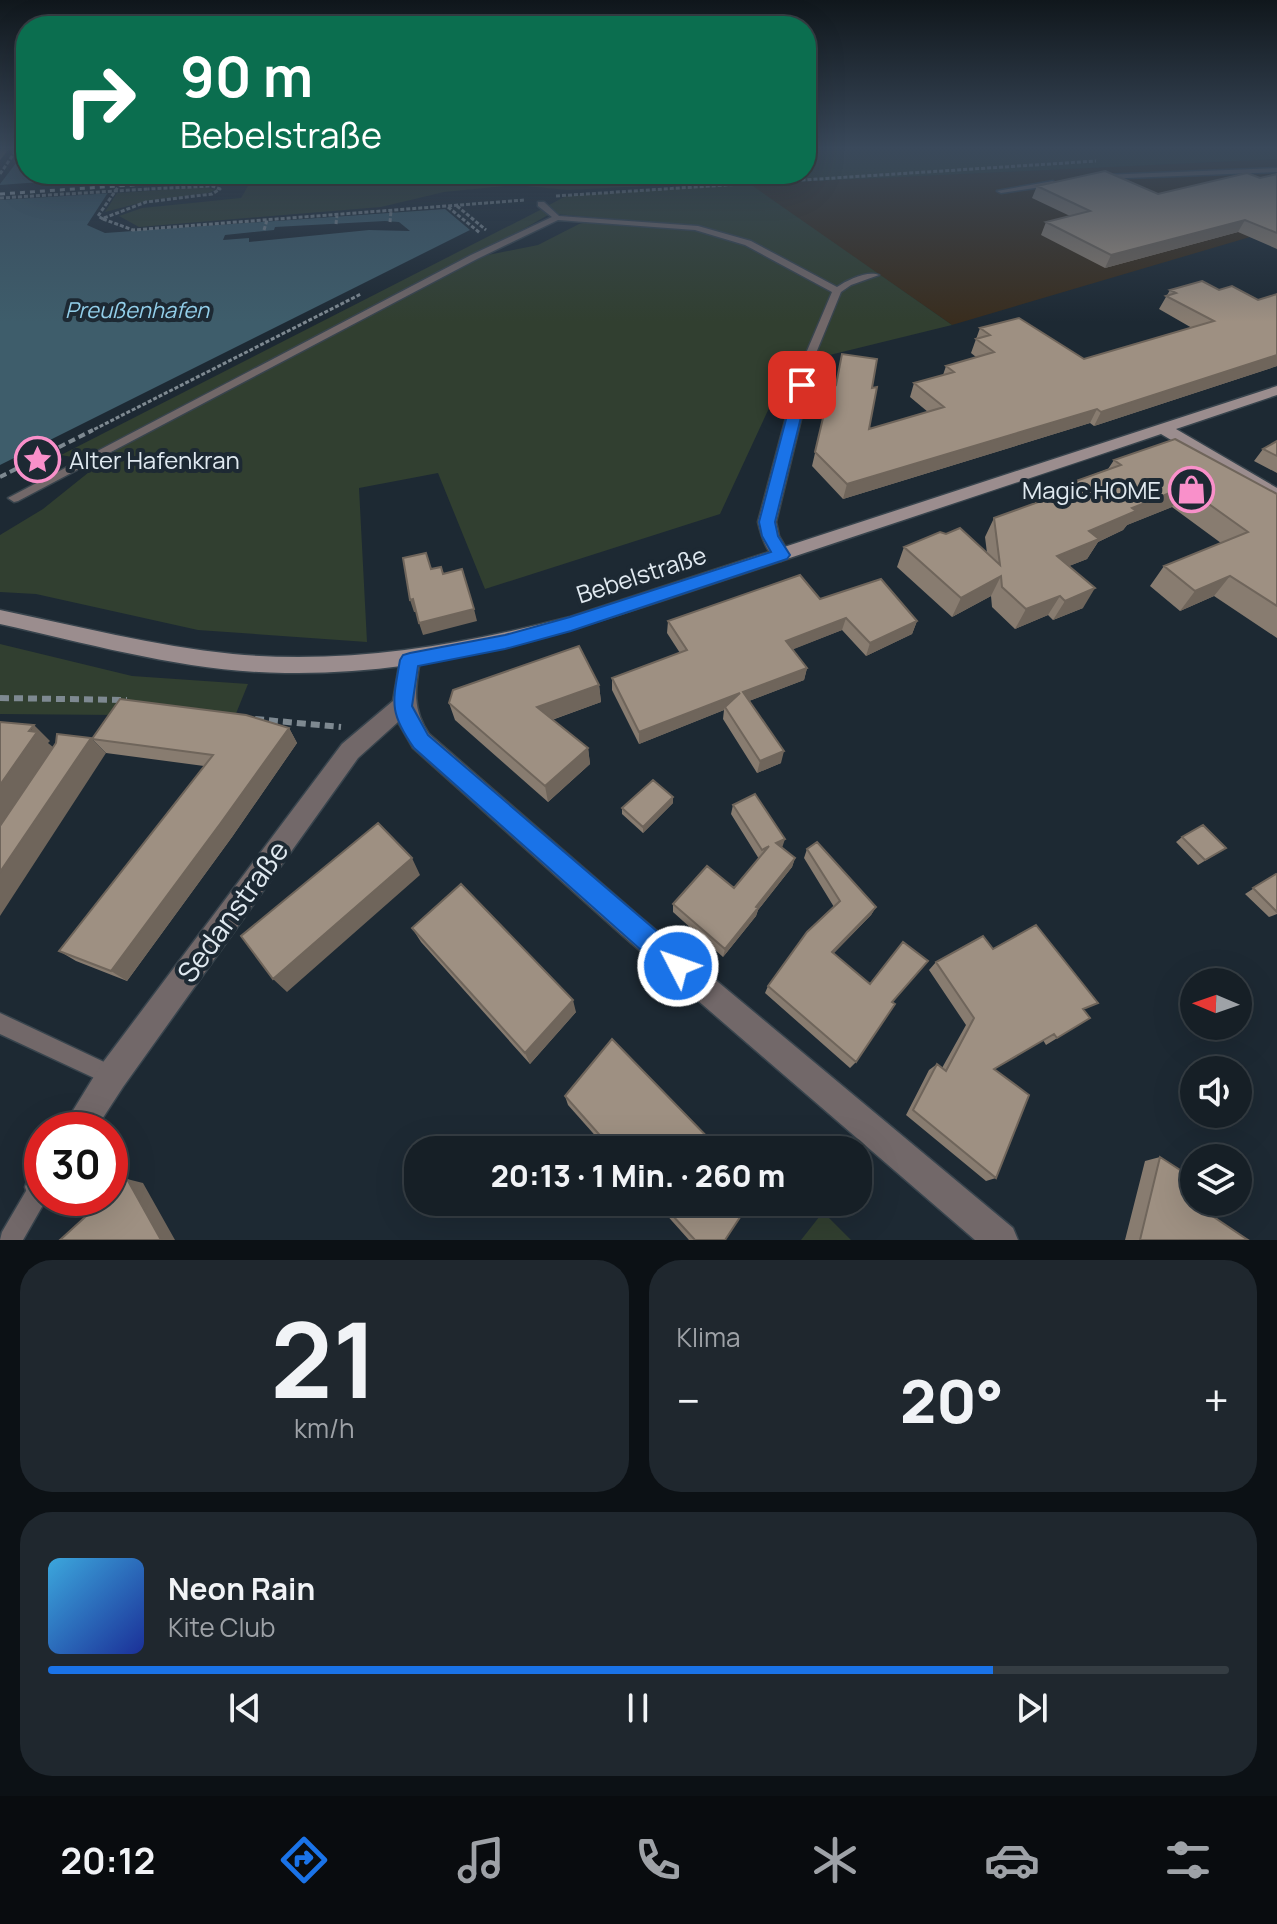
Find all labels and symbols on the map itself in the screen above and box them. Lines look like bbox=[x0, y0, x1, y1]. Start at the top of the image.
water label: Preußenhafen bbox=[65, 295, 210, 325]
pin bbox=[768, 351, 836, 419]
place icon: Alter Hafenkran bbox=[14, 435, 62, 483]
place label: Alter Hafenkran bbox=[69, 443, 240, 476]
shop icon: Magic HOME bbox=[1168, 465, 1216, 513]
place label: Magic HOME bbox=[1022, 473, 1161, 506]
street label: Bebelstraße bbox=[572, 537, 710, 611]
street label: Sedanstraße bbox=[168, 832, 296, 990]
position arrow bbox=[636, 924, 720, 1008]
north arrow bbox=[1180, 968, 1252, 1040]
speed limit sign: 30 bbox=[24, 1112, 128, 1216]

